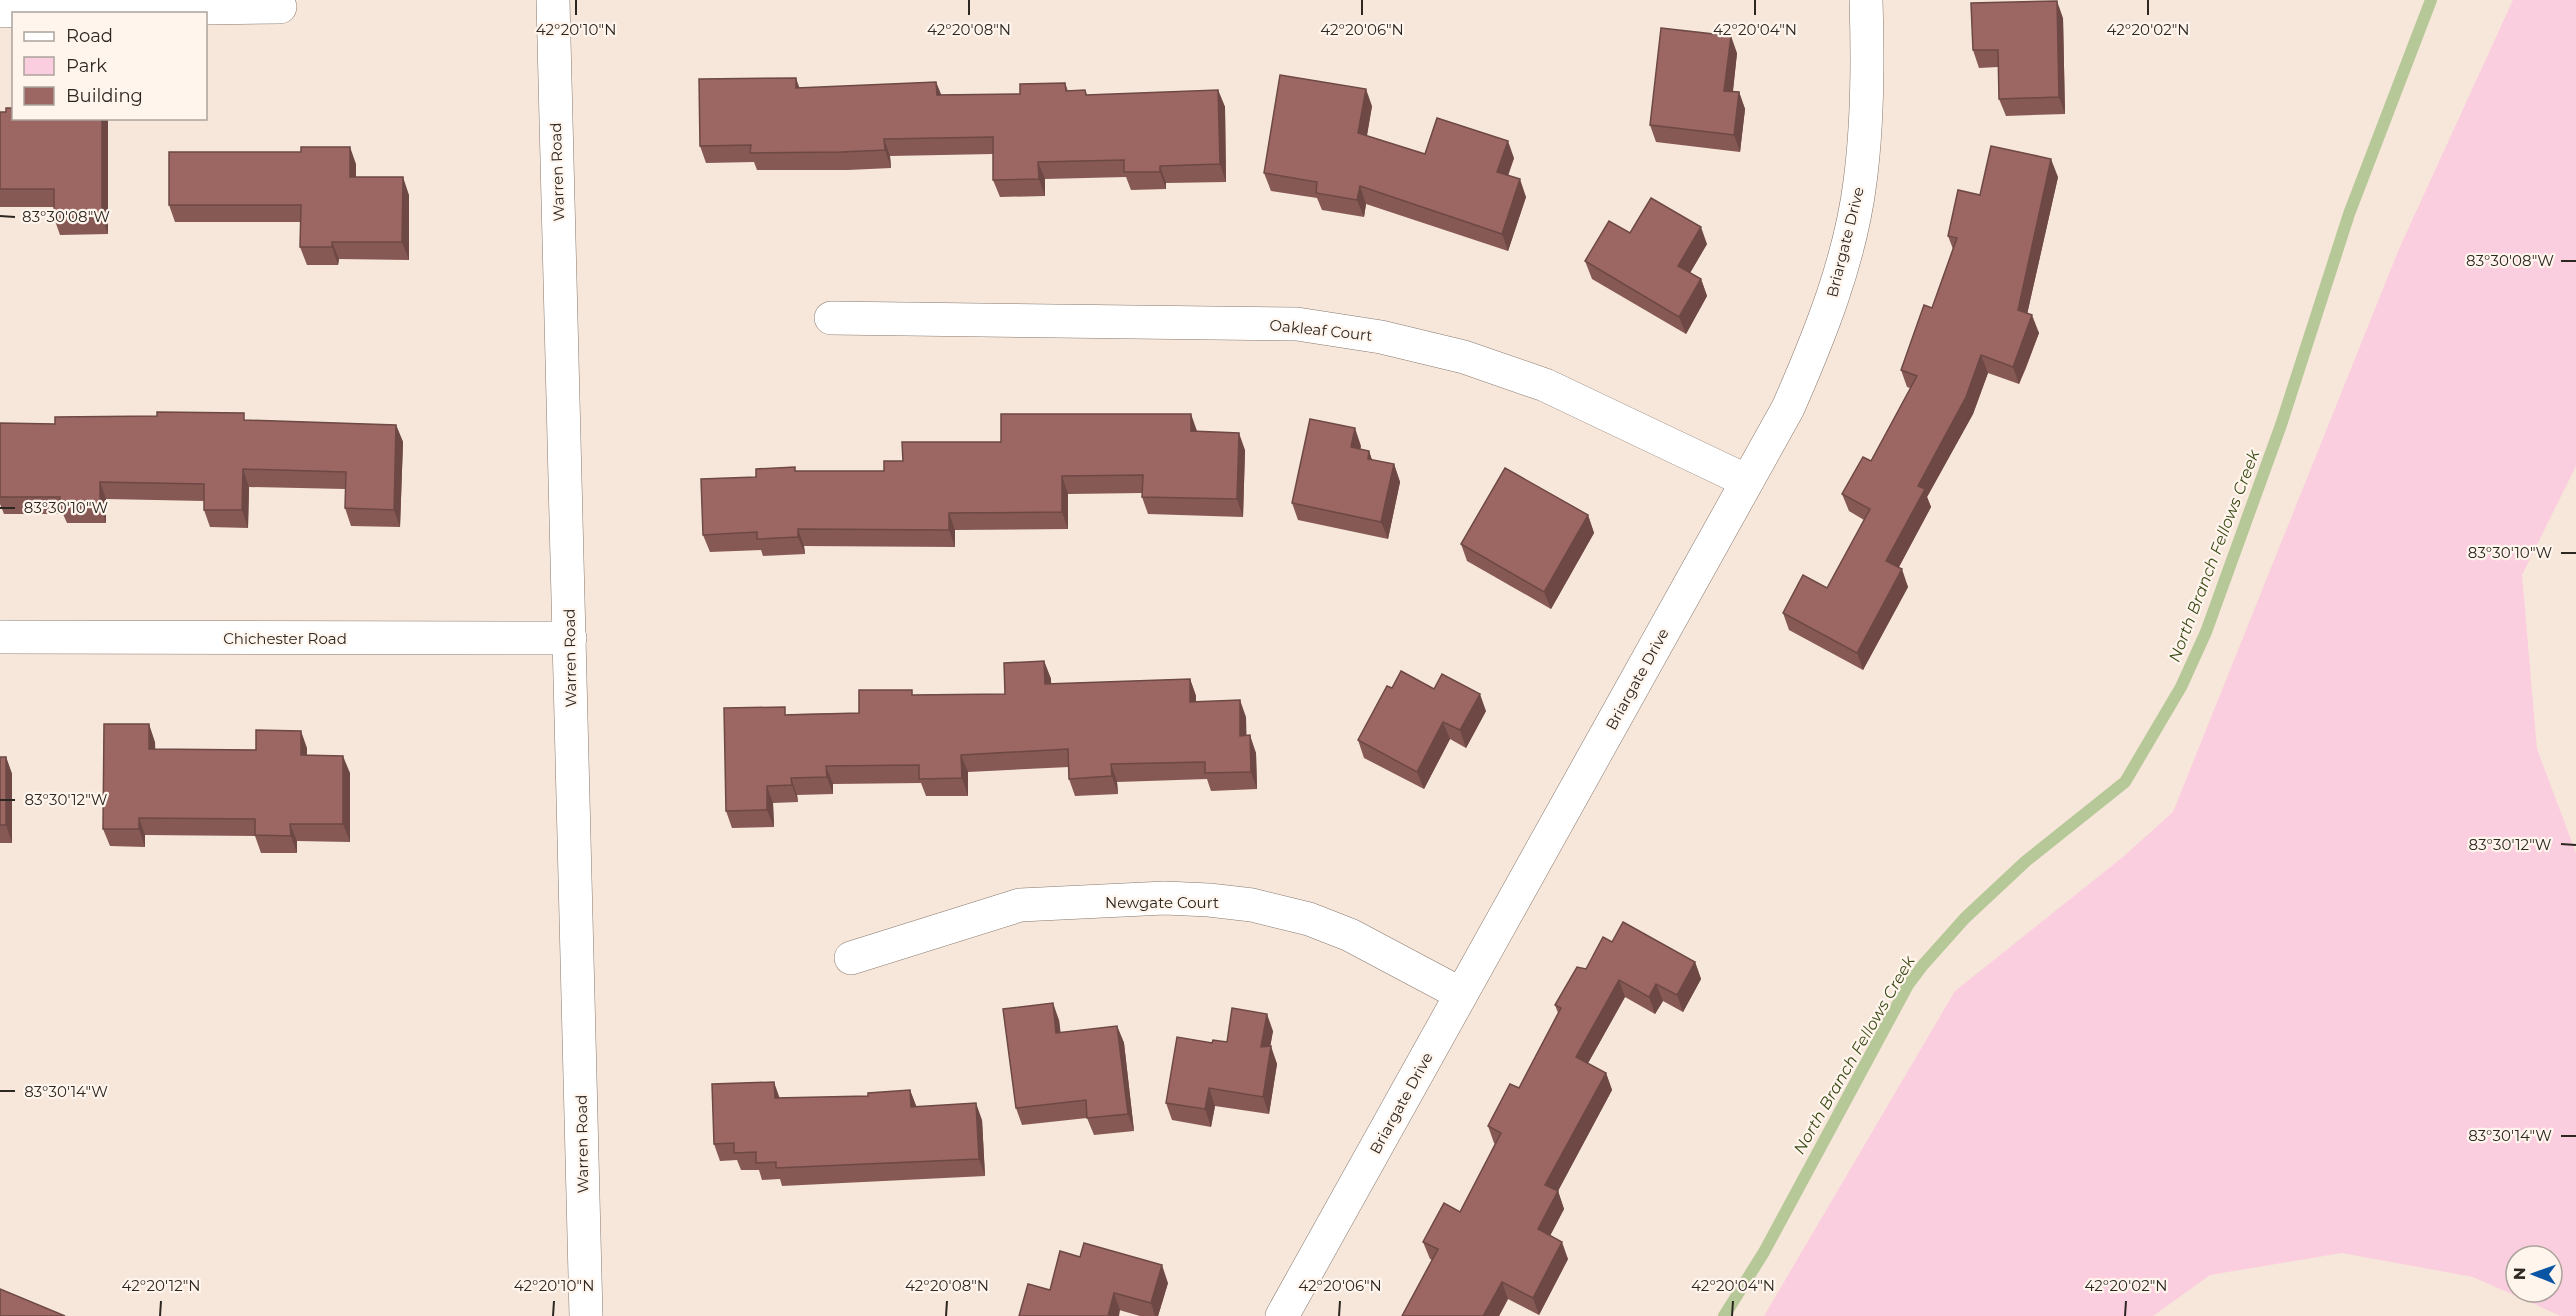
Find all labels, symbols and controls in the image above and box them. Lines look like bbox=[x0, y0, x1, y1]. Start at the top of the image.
legend bbox=[12, 12, 207, 120]
text: 42°20'10"N bbox=[536, 20, 616, 39]
text: 42°20'08"N bbox=[927, 20, 1011, 39]
text: 42°20'06"N bbox=[1320, 20, 1404, 39]
text: 42°20'04"N bbox=[1713, 20, 1797, 39]
text: 42°20'02"N bbox=[2106, 20, 2190, 39]
text: Road bbox=[66, 25, 113, 47]
text: Park bbox=[66, 55, 107, 77]
text: Building bbox=[66, 85, 143, 107]
street label: Warren Road bbox=[546, 122, 568, 222]
street label: Briargate Drive bbox=[1822, 185, 1868, 299]
text: 83°30'08"W bbox=[22, 207, 110, 226]
text: 83°30'08"W bbox=[2466, 251, 2554, 270]
street label: Oakleaf Court bbox=[1269, 315, 1373, 345]
water label: North Branch Fellows Creek bbox=[2165, 446, 2264, 665]
text: 83°30'10"W bbox=[24, 498, 108, 517]
text: 83°30'10"W bbox=[2468, 543, 2552, 562]
street label: Warren Road bbox=[560, 608, 580, 708]
street label: Briargate Drive bbox=[1601, 625, 1673, 733]
street label: Chichester Road bbox=[223, 629, 347, 648]
text: 83°30'12"W bbox=[25, 790, 108, 809]
text: 83°30'12"W bbox=[2469, 835, 2552, 854]
street label: Newgate Court bbox=[1105, 893, 1219, 912]
water label: North Branch Fellows Creek bbox=[1789, 951, 1919, 1157]
street label: Briargate Drive bbox=[1365, 1049, 1437, 1157]
text: 83°30'14"W bbox=[24, 1082, 108, 1101]
street label: Warren Road bbox=[572, 1094, 592, 1194]
text: 83°30'14"W bbox=[2468, 1126, 2552, 1145]
north arrow bbox=[2504, 1244, 2564, 1304]
text: N bbox=[2510, 1267, 2529, 1280]
text: 42°20'12"N bbox=[121, 1276, 201, 1295]
text: 42°20'10"N bbox=[514, 1276, 594, 1295]
text: 42°20'08"N bbox=[905, 1276, 989, 1295]
text: 42°20'06"N bbox=[1298, 1276, 1382, 1295]
text: 42°20'04"N bbox=[1691, 1276, 1775, 1295]
text: 42°20'02"N bbox=[2084, 1276, 2168, 1295]

